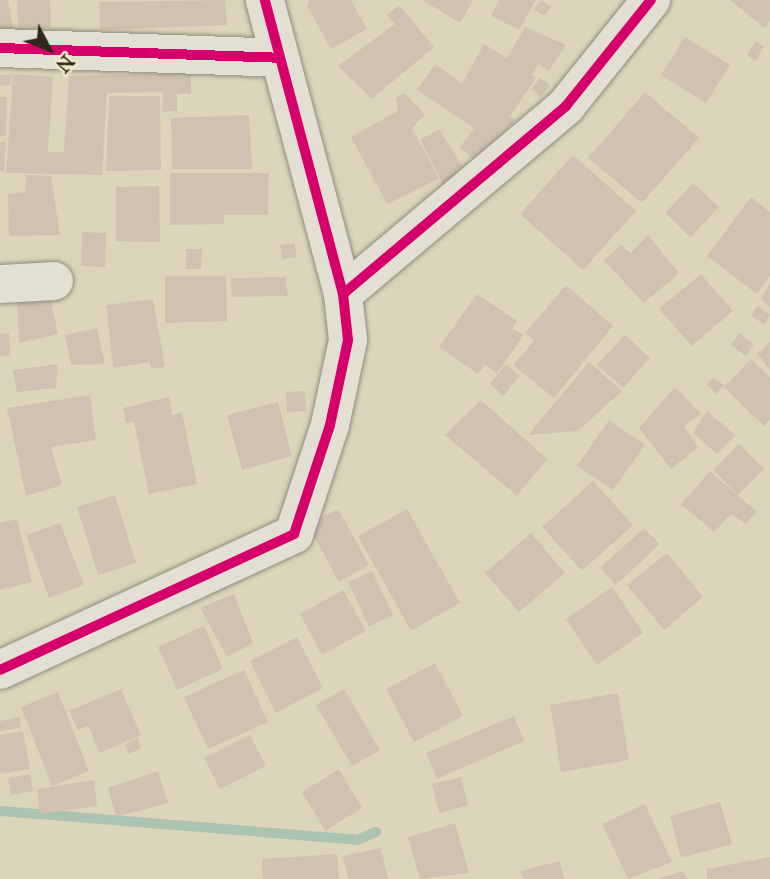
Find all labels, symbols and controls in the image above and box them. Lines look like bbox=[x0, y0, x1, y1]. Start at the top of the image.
north arrow bbox=[14, 14, 84, 84]
text: N bbox=[51, 50, 79, 77]

